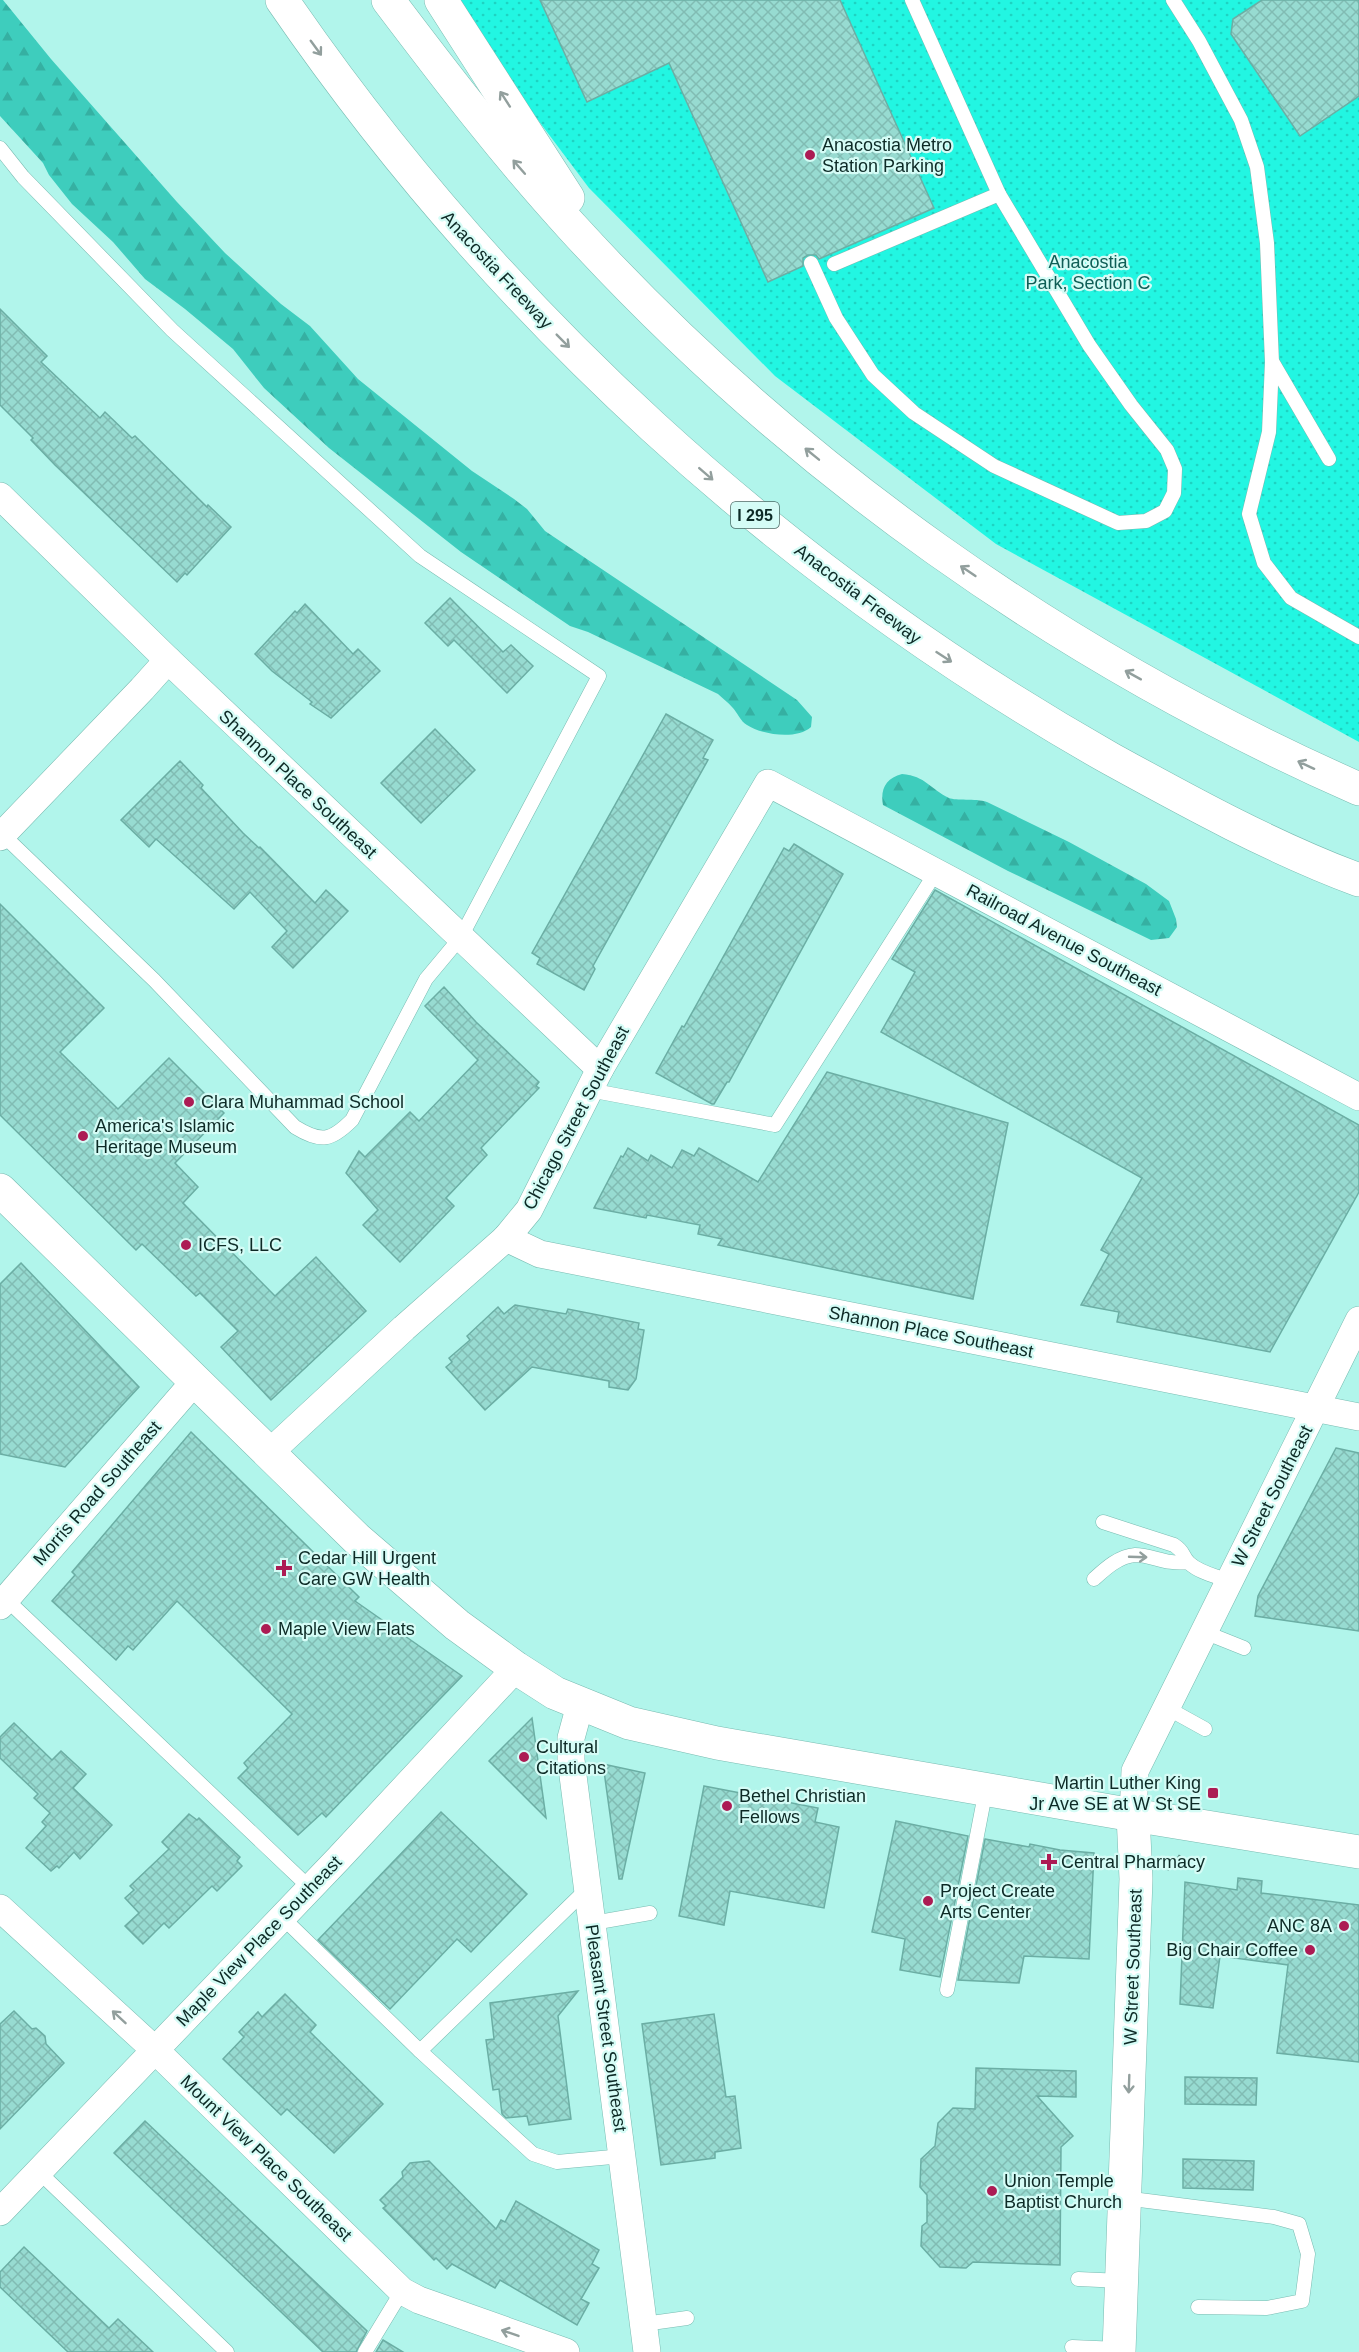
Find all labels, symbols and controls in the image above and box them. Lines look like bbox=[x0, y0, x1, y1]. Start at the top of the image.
one-way arrow bbox=[310, 39, 322, 55]
one-way arrow bbox=[498, 91, 511, 108]
place label: Anacostia Metro Station Parking bbox=[822, 135, 952, 176]
marker: Anacostia Metro Station Parking bbox=[803, 148, 817, 162]
one-way arrow bbox=[513, 159, 526, 175]
street label: Anacostia Freeway bbox=[437, 207, 557, 333]
park label: Anacostia Park, Section C bbox=[1025, 252, 1151, 293]
one-way arrow bbox=[556, 334, 571, 348]
one-way arrow bbox=[804, 447, 820, 460]
one-way arrow bbox=[698, 467, 713, 481]
road number: I 295 bbox=[731, 502, 779, 528]
street label: Anacostia Freeway bbox=[791, 540, 925, 648]
one-way arrow bbox=[959, 565, 976, 578]
one-way arrow bbox=[935, 650, 952, 663]
one-way arrow bbox=[1124, 669, 1142, 680]
street label: Shannon Place Southeast bbox=[215, 706, 381, 862]
one-way arrow bbox=[1297, 758, 1315, 770]
street label: Railroad Avenue Southeast bbox=[963, 880, 1165, 1000]
street label: Chicago Street Southeast bbox=[519, 1023, 633, 1213]
place label: Clara Muhammad School bbox=[201, 1092, 404, 1112]
marker: Clara Muhammad School bbox=[182, 1095, 196, 1109]
place label: America's Islamic Heritage Museum bbox=[95, 1116, 237, 1157]
marker: America's Islamic Heritage Museum bbox=[76, 1129, 90, 1143]
place label: ICFS, LLC bbox=[198, 1235, 282, 1255]
marker: ICFS, LLC bbox=[179, 1238, 193, 1252]
street label: Shannon Place Southeast bbox=[827, 1302, 1035, 1362]
street label: Morris Road Southeast bbox=[29, 1417, 165, 1569]
street label: W Street Southeast bbox=[1228, 1422, 1316, 1570]
place label: Cedar Hill Urgent Care GW Health bbox=[298, 1548, 436, 1589]
one-way arrow bbox=[1127, 1552, 1147, 1563]
marker: Cedar Hill Urgent Care GW Health bbox=[275, 1559, 293, 1577]
place label: Maple View Flats bbox=[278, 1619, 415, 1639]
marker: Maple View Flats bbox=[259, 1622, 273, 1636]
place label: Cultural Citations bbox=[536, 1737, 606, 1778]
marker: Cultural Citations bbox=[517, 1750, 531, 1764]
place label: Martin Luther King Jr Ave SE at W St SE bbox=[1029, 1773, 1201, 1814]
place label: Bethel Christian Fellows bbox=[739, 1786, 866, 1827]
marker: Martin Luther King Jr Ave SE at W St SE bbox=[1206, 1786, 1220, 1800]
marker: Bethel Christian Fellows bbox=[720, 1799, 734, 1813]
street label: Maple View Place Southeast bbox=[172, 1852, 346, 2030]
place label: Central Pharmacy bbox=[1061, 1852, 1205, 1872]
marker: Central Pharmacy bbox=[1042, 1855, 1056, 1869]
place label: Project Create Arts Center bbox=[940, 1881, 1055, 1922]
street label: W Street Southeast bbox=[1120, 1889, 1146, 2045]
marker: Project Create Arts Center bbox=[921, 1894, 935, 1908]
place label: ANC 8A bbox=[1267, 1916, 1332, 1936]
marker: ANC 8A bbox=[1337, 1919, 1351, 1933]
street label: Pleasant Street Southeast bbox=[582, 1923, 630, 2133]
place label: Big Chair Coffee bbox=[1166, 1940, 1298, 1960]
marker: Big Chair Coffee bbox=[1303, 1943, 1317, 1957]
one-way arrow bbox=[111, 2010, 126, 2025]
street label: Mount View Place Southeast bbox=[176, 2071, 356, 2245]
one-way arrow bbox=[1123, 2073, 1134, 2093]
place label: Union Temple Baptist Church bbox=[1004, 2171, 1122, 2212]
marker: Union Temple Baptist Church bbox=[985, 2184, 999, 2198]
one-way arrow bbox=[501, 2326, 520, 2337]

